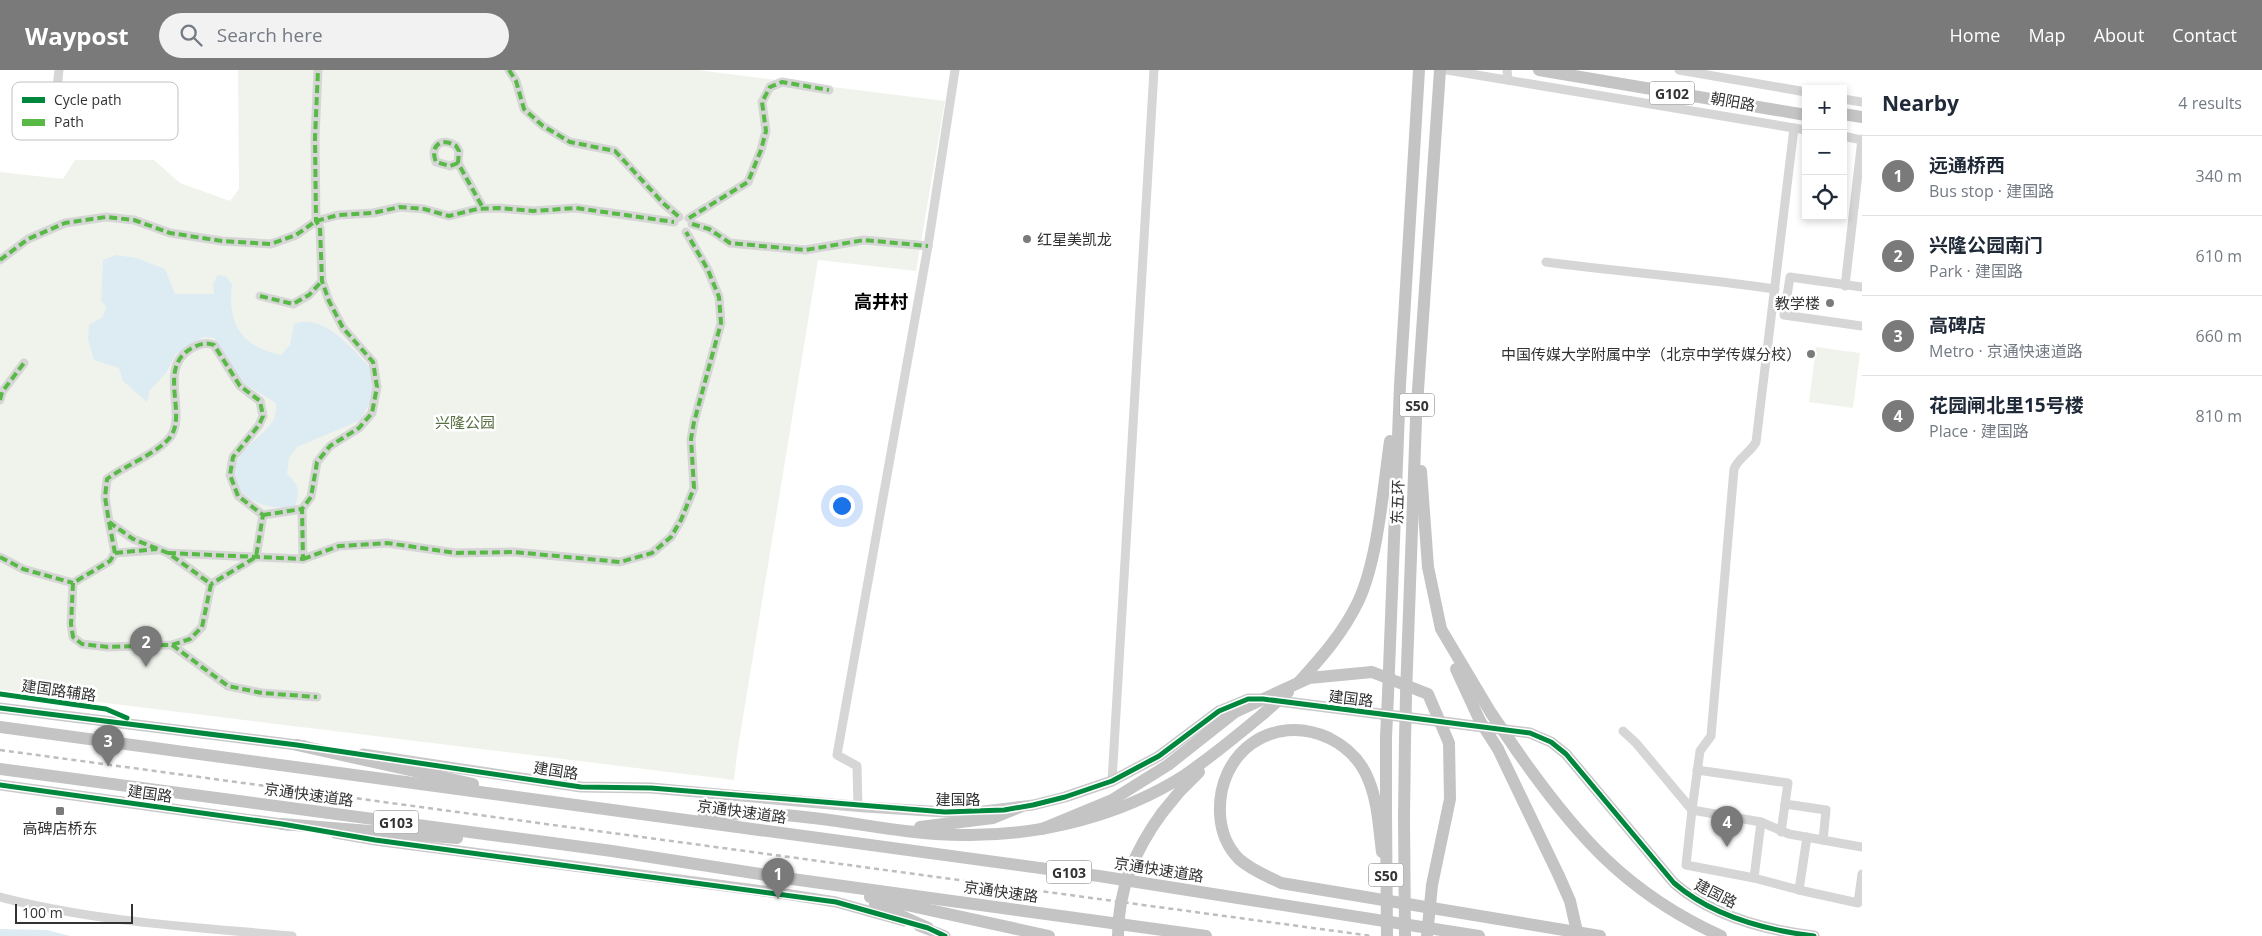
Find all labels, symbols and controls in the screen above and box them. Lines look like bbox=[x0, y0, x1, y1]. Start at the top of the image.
search box bbox=[159, 13, 509, 58]
text: Waypost bbox=[25, 19, 129, 52]
icon: search bbox=[177, 21, 205, 49]
text: Search here bbox=[217, 22, 323, 48]
text: Home bbox=[1950, 23, 2000, 47]
text: Map bbox=[2028, 23, 2066, 47]
text: About bbox=[2094, 23, 2144, 47]
text: Contact bbox=[2172, 23, 2237, 47]
legend bbox=[12, 82, 178, 140]
road number: G102 bbox=[1650, 82, 1694, 104]
map controls bbox=[1802, 85, 1847, 220]
button: + bbox=[1802, 85, 1847, 130]
street label: 朝阳路 bbox=[1709, 87, 1757, 115]
text: Nearby bbox=[1882, 89, 1959, 117]
text: Cycle path bbox=[54, 90, 122, 109]
text: 4 results bbox=[2178, 92, 2242, 114]
text: Path bbox=[54, 112, 84, 131]
button: − bbox=[1802, 130, 1847, 175]
text: 远通桥西 bbox=[1929, 152, 2005, 178]
text: 1 bbox=[1893, 165, 1903, 187]
text: 340 m bbox=[2196, 165, 2242, 187]
button: locate bbox=[1802, 175, 1847, 220]
text: Bus stop · 建国路 bbox=[1929, 180, 2054, 202]
place label: 红星美凯龙 bbox=[1037, 229, 1112, 249]
text: 兴隆公园南门 bbox=[1929, 232, 2043, 258]
marker: 红星美凯龙 bbox=[1021, 233, 1033, 245]
text: 2 bbox=[1893, 245, 1903, 267]
text: 610 m bbox=[2196, 245, 2242, 267]
text: Park · 建国路 bbox=[1929, 260, 2023, 282]
district label: 高井村 bbox=[854, 289, 908, 313]
place label: 教学楼 bbox=[1775, 293, 1820, 313]
marker: 教学楼 bbox=[1824, 297, 1836, 309]
text: 高碑店 bbox=[1929, 312, 1986, 338]
text: 3 bbox=[1893, 325, 1903, 347]
text: 660 m bbox=[2196, 325, 2242, 347]
text: Metro · 京通快速道路 bbox=[1929, 340, 2083, 362]
place label: 中国传媒大学附属中学（北京中学传媒分校） bbox=[1501, 344, 1801, 364]
marker: 中国传媒大学附属中学（北京中学传媒分校） bbox=[1805, 348, 1817, 360]
text: 花园闸北里15号楼 bbox=[1929, 392, 2084, 418]
road number: S50 bbox=[1400, 394, 1434, 416]
text: 4 bbox=[1893, 405, 1903, 427]
text: 810 m bbox=[2196, 405, 2242, 427]
park label: 兴隆公园 bbox=[435, 412, 495, 432]
text: Place · 建国路 bbox=[1929, 420, 2029, 442]
street label: 东五环 bbox=[1386, 479, 1408, 525]
your location bbox=[829, 493, 855, 519]
pin: 2 bbox=[130, 626, 162, 667]
street label: 建国路辅路 bbox=[20, 675, 98, 705]
street label: 建国路 bbox=[1327, 685, 1375, 711]
pin: 3 bbox=[92, 725, 124, 766]
street label: 建国路 bbox=[532, 757, 580, 783]
street label: 京通快速道路 bbox=[263, 778, 355, 810]
street label: 建国路 bbox=[126, 780, 174, 806]
street label: 建国路 bbox=[935, 789, 981, 809]
street label: 京通快速道路 bbox=[696, 795, 788, 827]
marker: 高碑店桥东 bbox=[54, 805, 66, 817]
pin: 4 bbox=[1711, 806, 1743, 847]
road number: G103 bbox=[374, 810, 418, 834]
place label: 高碑店桥东 bbox=[22, 818, 98, 838]
street label: 京通快速道路 bbox=[1113, 852, 1205, 886]
pin: 1 bbox=[762, 858, 794, 899]
road number: G103 bbox=[1046, 860, 1092, 884]
road number: S50 bbox=[1368, 864, 1404, 886]
street label: 建国路 bbox=[1691, 874, 1741, 912]
street label: 京通快速路 bbox=[962, 876, 1040, 906]
scale bar bbox=[15, 901, 132, 924]
text: 100 m bbox=[22, 903, 63, 922]

